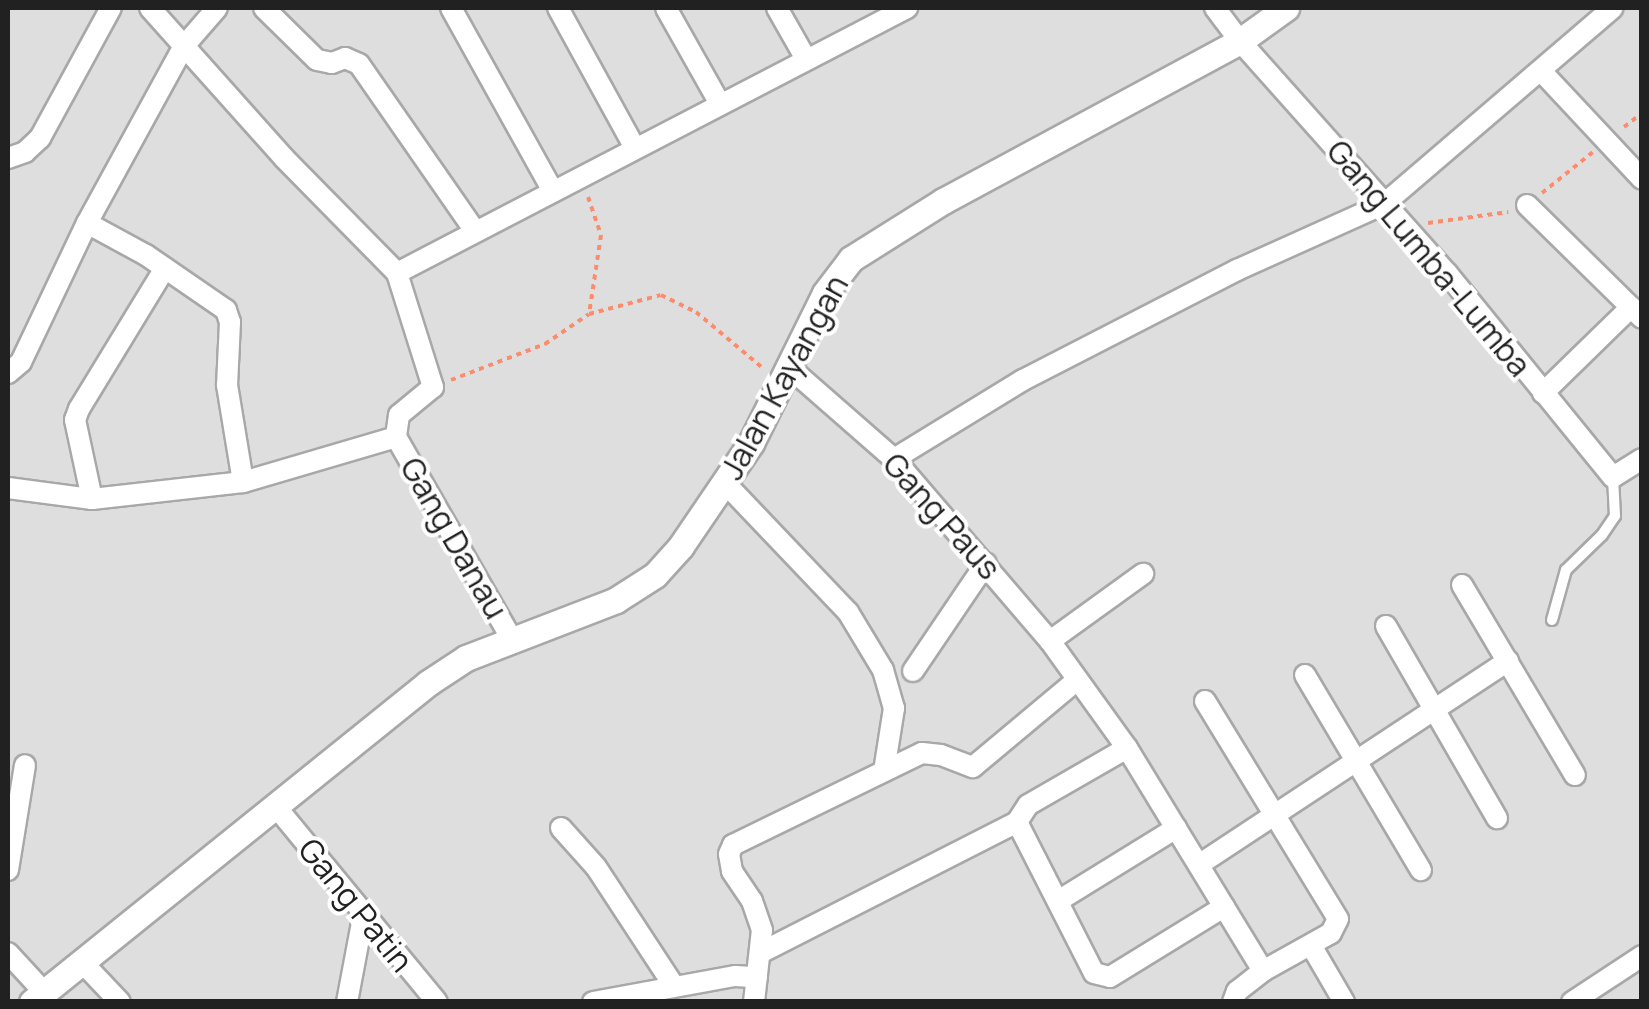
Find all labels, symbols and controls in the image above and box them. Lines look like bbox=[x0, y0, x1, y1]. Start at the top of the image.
street label: Gang Lumba-Lumba bbox=[1319, 132, 1539, 384]
street label: Jalan Kayangan bbox=[712, 268, 856, 486]
street label: Gang Paus bbox=[875, 445, 1009, 587]
street label: Gang Danau bbox=[392, 451, 516, 625]
street label: Gang Patin bbox=[291, 831, 421, 979]

